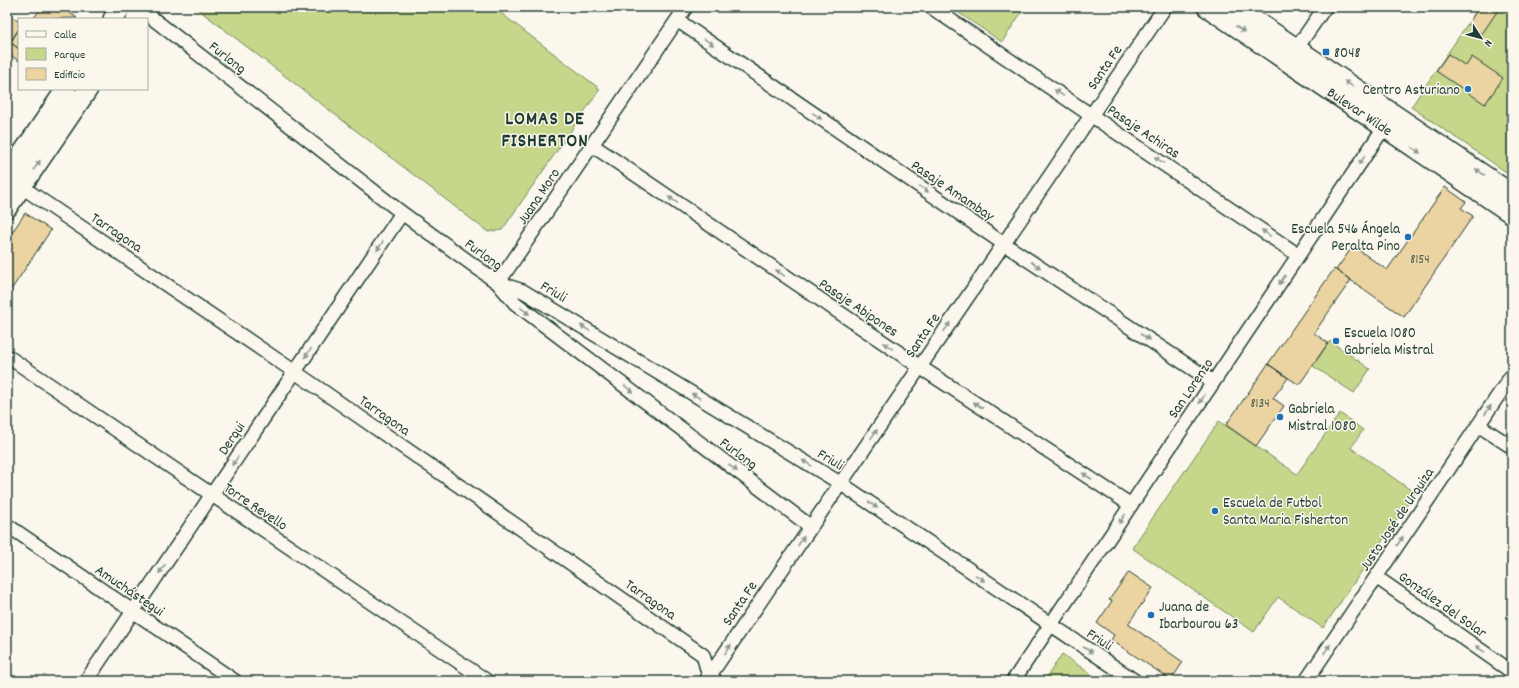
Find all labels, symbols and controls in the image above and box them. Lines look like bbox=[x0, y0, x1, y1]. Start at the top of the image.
legend bbox=[18, 18, 148, 90]
north arrow bbox=[1461, 18, 1501, 58]
one-way arrow bbox=[1234, 25, 1245, 33]
text: Calle bbox=[54, 27, 77, 44]
text: N bbox=[1479, 36, 1496, 50]
street label: Furlong bbox=[203, 37, 250, 80]
one-way arrow bbox=[704, 38, 714, 46]
street label: Santa Fe bbox=[1083, 41, 1129, 95]
place label: 8048 bbox=[1334, 43, 1360, 65]
text: Parque bbox=[54, 47, 85, 64]
marker: 8048 bbox=[1321, 47, 1331, 57]
text: Edificio bbox=[54, 67, 85, 84]
one-way arrow bbox=[1343, 80, 1354, 88]
place label: Centro Asturiano bbox=[1362, 80, 1460, 102]
street label: Bulevar Wilde bbox=[1322, 83, 1396, 143]
marker: Centro Asturiano bbox=[1463, 84, 1473, 94]
one-way arrow bbox=[1054, 89, 1064, 97]
street label: Pasaje Achiras bbox=[1102, 100, 1184, 165]
district label: LOMAS DE FISHERTON bbox=[501, 107, 589, 156]
one-way arrow bbox=[811, 112, 822, 120]
one-way arrow bbox=[1411, 146, 1422, 154]
one-way arrow bbox=[1358, 155, 1366, 165]
street label: Pasaje Amambay bbox=[906, 156, 999, 228]
one-way arrow bbox=[1153, 156, 1164, 164]
one-way arrow bbox=[33, 159, 41, 170]
street label: Juana Moro bbox=[513, 164, 567, 230]
one-way arrow bbox=[1474, 168, 1485, 176]
one-way arrow bbox=[919, 185, 929, 193]
one-way arrow bbox=[667, 196, 678, 204]
street label: Tarragona bbox=[86, 208, 147, 260]
place label: Escuela 546 Ángela Peralta Pino bbox=[1291, 219, 1401, 258]
one-way arrow bbox=[1260, 230, 1272, 237]
marker: Escuela 546 Ángela Peralta Pino bbox=[1403, 232, 1413, 242]
street label: Furlong bbox=[459, 234, 506, 277]
one-way arrow bbox=[376, 240, 384, 251]
house number: 8154 bbox=[1410, 251, 1430, 270]
one-way arrow bbox=[1031, 261, 1041, 269]
one-way arrow bbox=[775, 269, 785, 277]
street label: Pasaje Abipones bbox=[814, 274, 902, 344]
one-way arrow bbox=[1278, 274, 1286, 285]
street label: Friuli bbox=[535, 276, 571, 309]
one-way arrow bbox=[520, 307, 530, 315]
street label: Santa Fe bbox=[901, 309, 947, 363]
one-way arrow bbox=[944, 321, 951, 333]
place label: Escuela 1080 Gabriela Mistral bbox=[1344, 323, 1434, 362]
one-way arrow bbox=[579, 325, 591, 332]
one-way arrow bbox=[1139, 333, 1150, 341]
marker: Escuela 1080 Gabriela Mistral bbox=[1331, 336, 1341, 346]
one-way arrow bbox=[882, 342, 894, 349]
one-way arrow bbox=[304, 348, 311, 359]
street label: San Lorenzo bbox=[1163, 354, 1220, 424]
one-way arrow bbox=[623, 385, 634, 394]
street label: Tarragona bbox=[354, 391, 415, 443]
one-way arrow bbox=[690, 392, 702, 399]
one-way arrow bbox=[1198, 394, 1206, 404]
house number: 8134 bbox=[1250, 395, 1270, 414]
place label: Gabriela Mistral 1080 bbox=[1288, 399, 1357, 438]
one-way arrow bbox=[973, 401, 983, 409]
one-way arrow bbox=[1485, 404, 1492, 416]
marker: Gabriela Mistral 1080 bbox=[1275, 412, 1285, 422]
street label: Derqui bbox=[214, 418, 252, 460]
one-way arrow bbox=[870, 429, 878, 439]
street label: Furlong bbox=[714, 433, 761, 476]
street label: Friuli bbox=[812, 444, 848, 477]
one-way arrow bbox=[231, 456, 239, 466]
one-way arrow bbox=[802, 459, 812, 467]
one-way arrow bbox=[727, 463, 738, 472]
street label: Justo José de Urquiza bbox=[1355, 463, 1441, 576]
one-way arrow bbox=[1081, 472, 1092, 480]
street label: Torre Revello bbox=[218, 478, 292, 537]
place label: Escuela de Futbol Santa Maria Fisherton bbox=[1223, 493, 1348, 532]
one-way arrow bbox=[867, 501, 878, 509]
marker: Escuela de Futbol Santa Maria Fisherton bbox=[1210, 506, 1220, 516]
one-way arrow bbox=[1118, 514, 1126, 524]
one-way arrow bbox=[797, 536, 805, 547]
one-way arrow bbox=[1396, 536, 1404, 546]
street label: Amuchástegui bbox=[90, 560, 168, 623]
one-way arrow bbox=[158, 563, 166, 574]
street label: González del Solar bbox=[1393, 567, 1491, 645]
one-way arrow bbox=[975, 574, 986, 582]
street label: Tarragona bbox=[620, 575, 681, 627]
street label: Santa Fe bbox=[718, 577, 764, 631]
place label: Juana de Ibarbourou 63 bbox=[1159, 597, 1239, 636]
marker: Juana de Ibarbourou 63 bbox=[1146, 610, 1156, 620]
street label: Friuli bbox=[1081, 624, 1117, 658]
one-way arrow bbox=[724, 643, 731, 655]
one-way arrow bbox=[1324, 643, 1331, 654]
one-way arrow bbox=[1475, 645, 1485, 653]
one-way arrow bbox=[1083, 646, 1093, 654]

